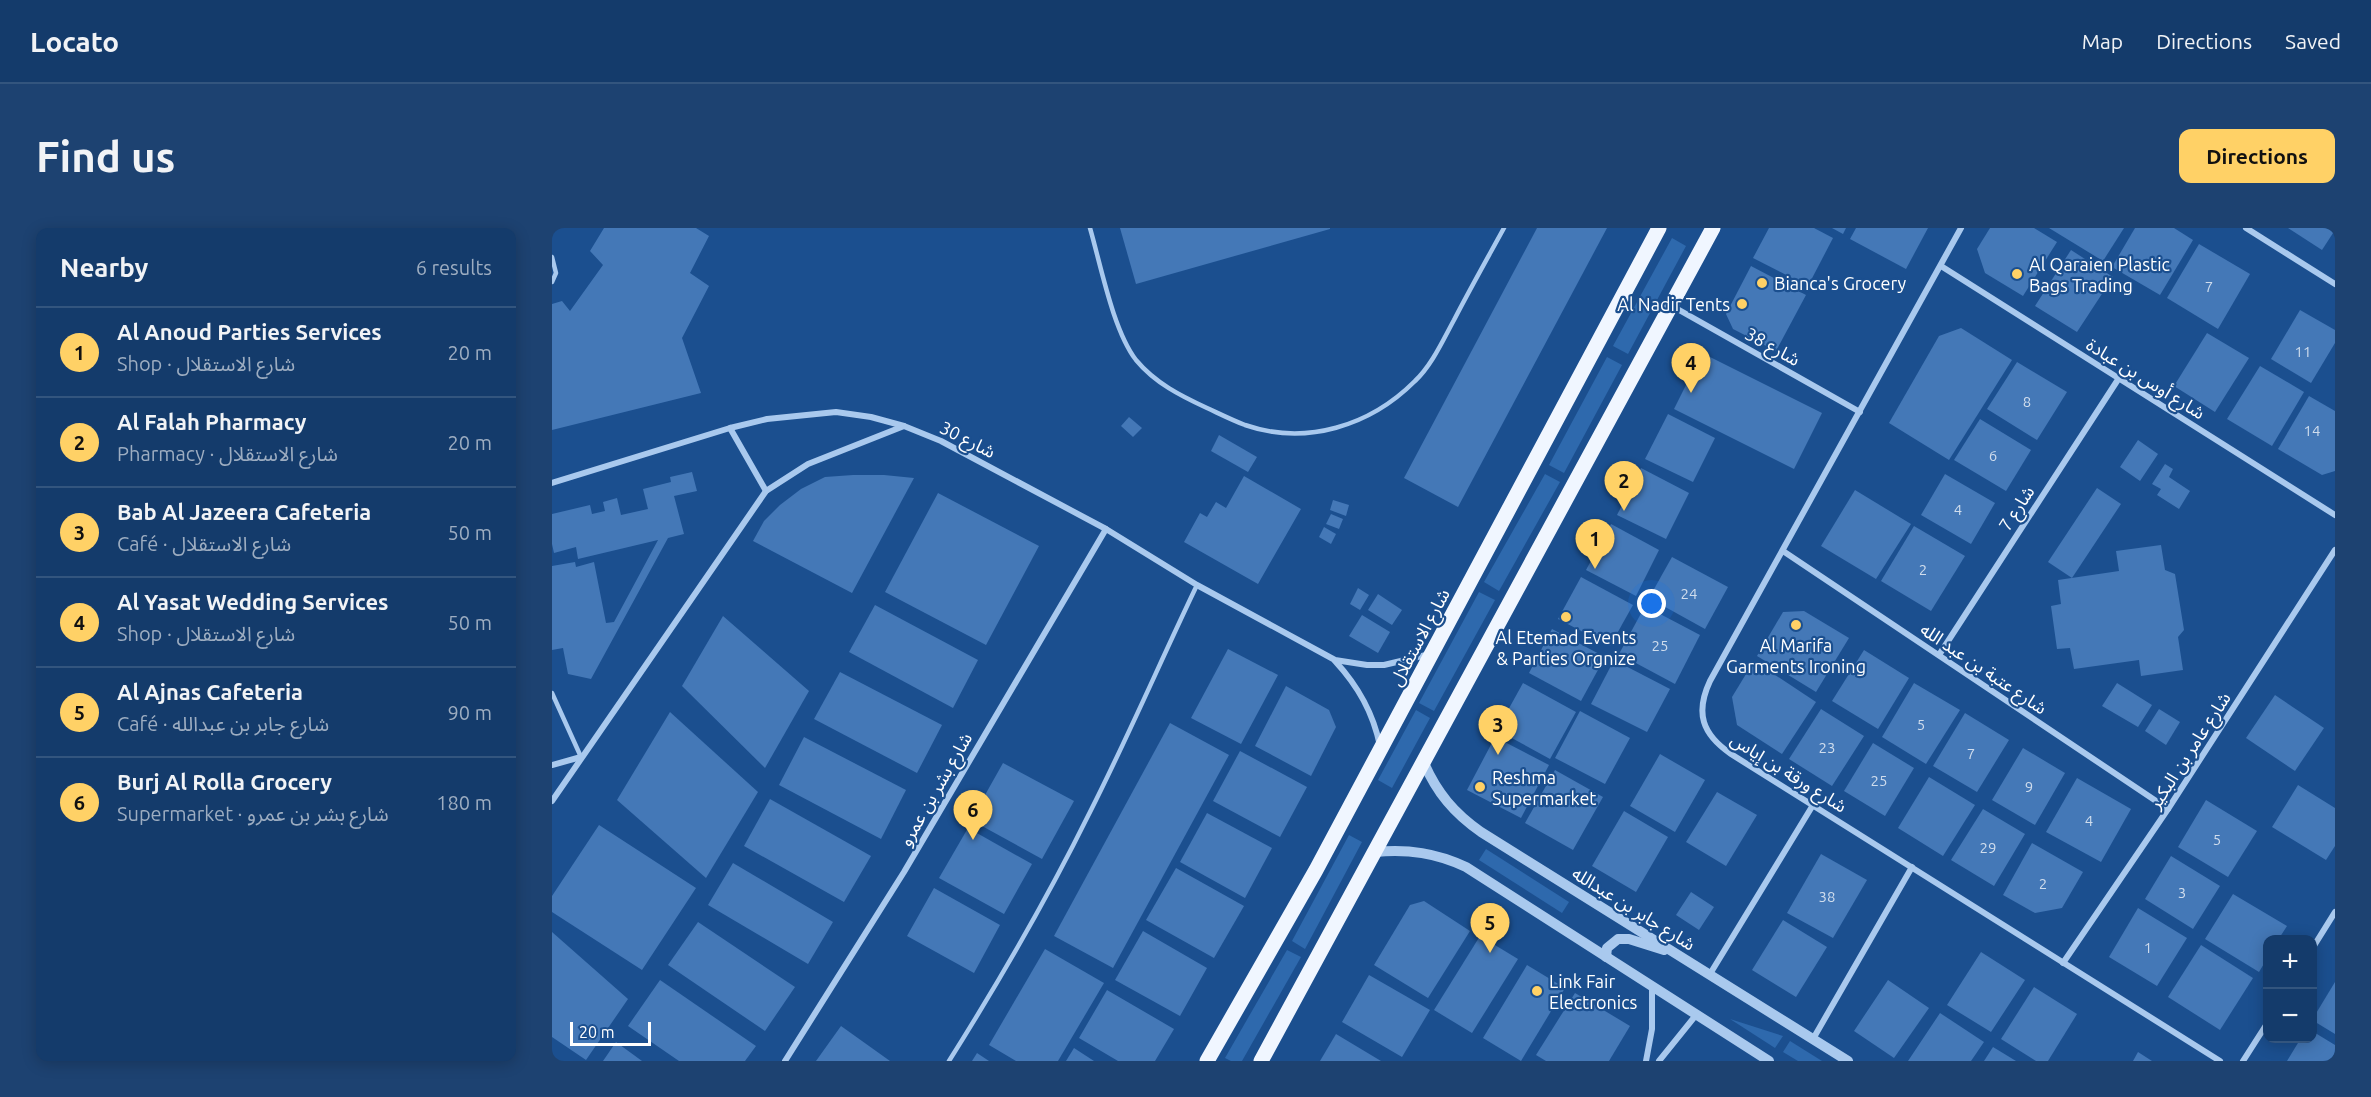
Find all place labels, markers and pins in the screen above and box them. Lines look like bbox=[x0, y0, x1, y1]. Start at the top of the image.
place label: Al Qaraien Plastic Bags Trading bbox=[2029, 254, 2170, 295]
marker: Al Qaraien Plastic Bags Trading bbox=[2010, 267, 2024, 281]
place label: Bianca's Grocery bbox=[1774, 273, 1907, 293]
marker: Bianca's Grocery bbox=[1755, 276, 1769, 290]
place label: Al Nadir Tents bbox=[1617, 294, 1730, 314]
marker: Al Nadir Tents bbox=[1735, 297, 1749, 311]
pin: 4 bbox=[1672, 344, 1710, 393]
pin: 2 bbox=[1604, 462, 1644, 511]
pin: 1 bbox=[1576, 520, 1614, 569]
marker: Al Etemad Events & Parties Orgnize bbox=[1559, 610, 1573, 624]
marker: Al Marifa Garments Ironing bbox=[1789, 618, 1803, 632]
place label: Al Etemad Events & Parties Orgnize bbox=[1496, 627, 1637, 668]
place label: Al Marifa Garments Ironing bbox=[1726, 635, 1866, 676]
pin: 3 bbox=[1478, 706, 1518, 755]
place label: Reshma Supermarket bbox=[1492, 767, 1596, 808]
marker: Reshma Supermarket bbox=[1473, 780, 1487, 794]
pin: 6 bbox=[954, 790, 992, 840]
pin: 5 bbox=[1470, 904, 1510, 953]
place label: Link Fair Electronics bbox=[1549, 971, 1638, 1012]
marker: Link Fair Electronics bbox=[1530, 984, 1544, 998]

